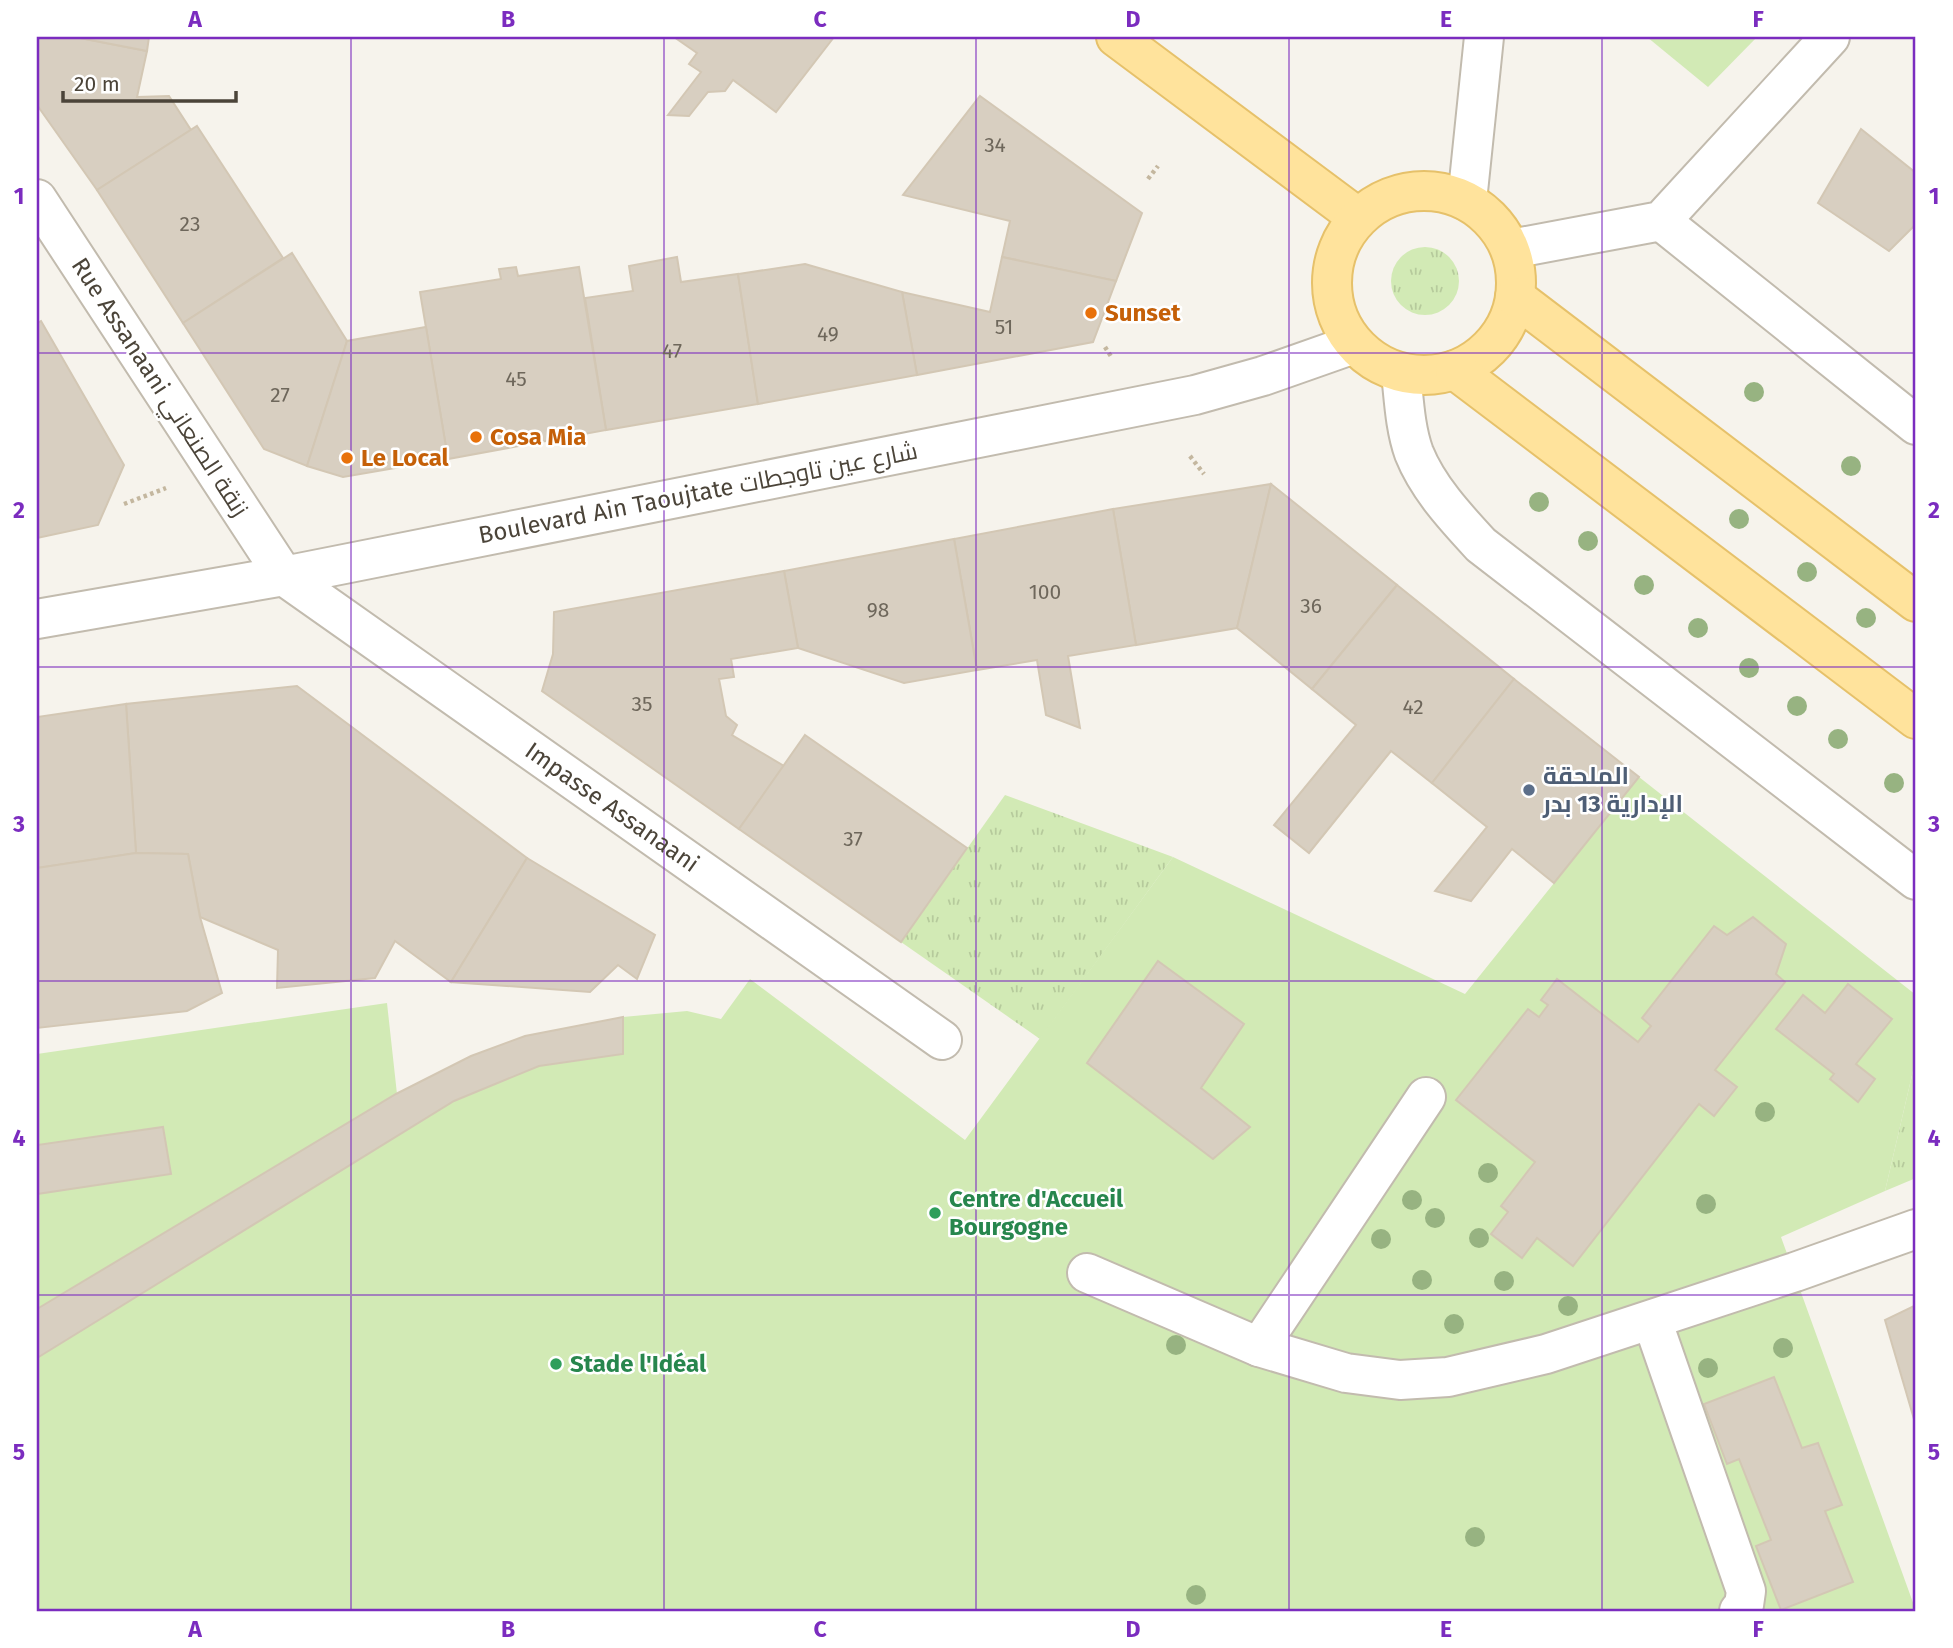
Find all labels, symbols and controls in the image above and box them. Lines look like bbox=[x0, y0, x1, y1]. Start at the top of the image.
text: A bbox=[187, 5, 202, 33]
text: B bbox=[501, 5, 515, 33]
text: C bbox=[813, 5, 827, 33]
text: D bbox=[1126, 5, 1141, 33]
text: E bbox=[1440, 5, 1452, 33]
text: F bbox=[1752, 5, 1764, 33]
scale bar bbox=[63, 60, 236, 104]
text: 20 m bbox=[74, 71, 120, 97]
house number: 34 bbox=[984, 132, 1006, 158]
text: 1 bbox=[14, 182, 24, 210]
text: 1 bbox=[1929, 182, 1939, 210]
house number: 23 bbox=[180, 211, 200, 237]
street label: Rue Assanaani زنقة الصنعاني bbox=[62, 252, 254, 524]
place label: Sunset bbox=[1105, 299, 1181, 327]
marker: Sunset bbox=[1083, 305, 1099, 321]
house number: 51 bbox=[995, 314, 1013, 340]
house number: 49 bbox=[817, 321, 839, 347]
house number: 47 bbox=[662, 338, 682, 364]
house number: 45 bbox=[505, 366, 527, 392]
house number: 27 bbox=[270, 382, 290, 408]
place label: Cosa Mia bbox=[490, 423, 586, 451]
marker: Cosa Mia bbox=[468, 429, 484, 445]
street label: Boulevard Ain Taoujtate شارع عين تاوجطات bbox=[476, 437, 920, 551]
place label: Le Local bbox=[361, 444, 450, 472]
marker: Le Local bbox=[339, 450, 355, 466]
text: 2 bbox=[13, 496, 25, 524]
text: 2 bbox=[1928, 496, 1940, 524]
house number: 100 bbox=[1029, 579, 1061, 605]
house number: 36 bbox=[1300, 593, 1322, 619]
house number: 98 bbox=[867, 597, 889, 623]
house number: 35 bbox=[632, 691, 653, 717]
house number: 42 bbox=[1402, 694, 1424, 720]
street label: Impasse Assanaani bbox=[520, 736, 704, 878]
place label: الملحقة الإدارية 13 بدر bbox=[1542, 762, 1683, 819]
marker: الملحقة الإدارية 13 بدر bbox=[1521, 782, 1537, 798]
text: 3 bbox=[12, 810, 25, 838]
text: 3 bbox=[1927, 810, 1940, 838]
house number: 37 bbox=[843, 826, 863, 852]
text: 4 bbox=[13, 1124, 26, 1152]
text: 4 bbox=[1928, 1124, 1941, 1152]
place label: Centre d'Accueil Bourgogne bbox=[949, 1185, 1124, 1241]
marker: Centre d'Accueil Bourgogne bbox=[927, 1205, 943, 1221]
place label: Stade l'Idéal bbox=[570, 1350, 707, 1378]
marker: Stade l'Idéal bbox=[548, 1356, 564, 1372]
text: 5 bbox=[13, 1438, 25, 1466]
text: 5 bbox=[1928, 1438, 1940, 1466]
text: A bbox=[187, 1615, 202, 1643]
text: B bbox=[501, 1615, 515, 1643]
text: C bbox=[813, 1615, 827, 1643]
text: D bbox=[1126, 1615, 1141, 1643]
text: E bbox=[1440, 1615, 1452, 1643]
text: F bbox=[1752, 1615, 1764, 1643]

